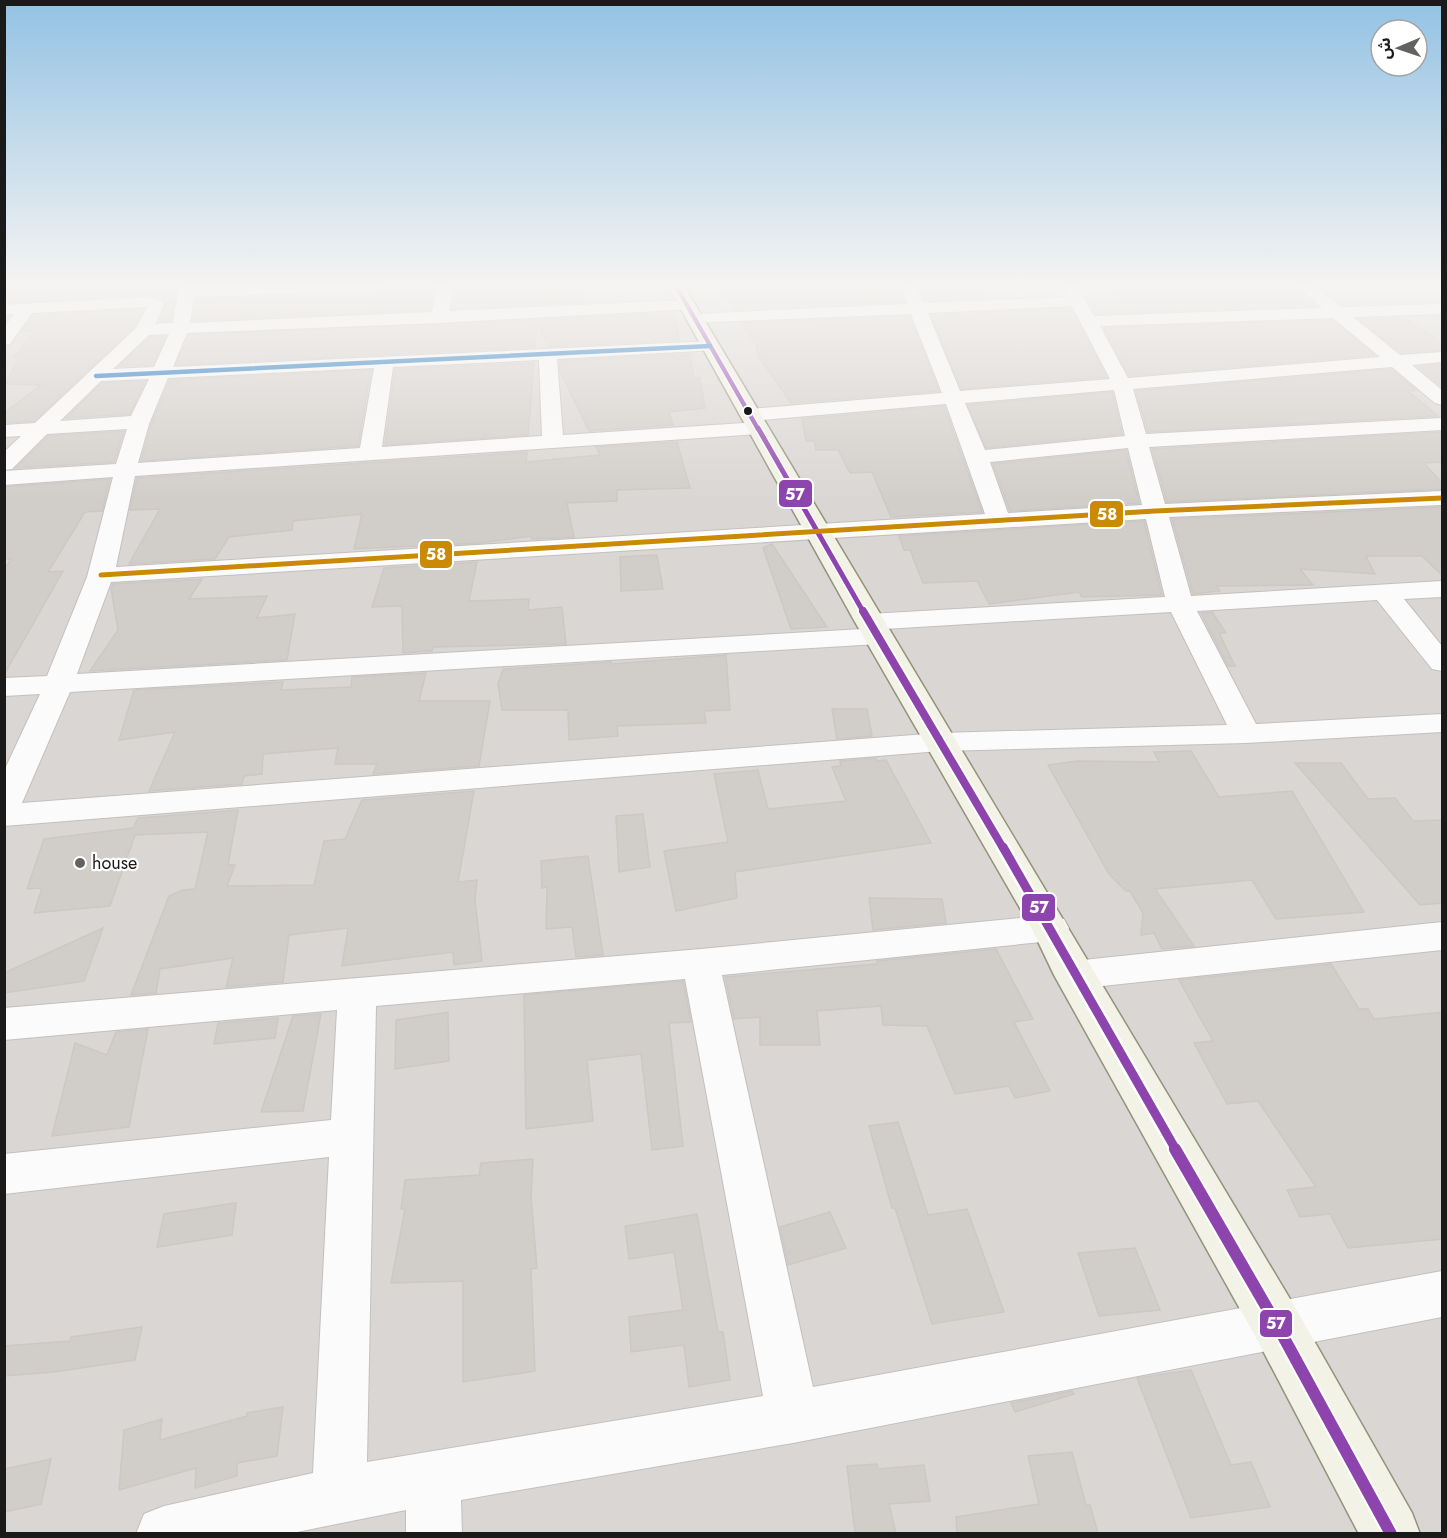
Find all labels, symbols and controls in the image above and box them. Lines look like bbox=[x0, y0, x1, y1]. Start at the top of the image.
north arrow bbox=[1369, 18, 1429, 78]
text: ش bbox=[1373, 37, 1396, 60]
unlabelled marker bbox=[742, 405, 754, 417]
line badge: 57 bbox=[778, 479, 813, 508]
text: 57 bbox=[785, 483, 805, 506]
line badge: 58 bbox=[1089, 500, 1124, 528]
text: 58 bbox=[1097, 503, 1117, 526]
line badge: 58 bbox=[419, 540, 453, 569]
text: 58 bbox=[426, 543, 446, 566]
place label: house bbox=[92, 850, 137, 876]
marker: house bbox=[73, 856, 87, 870]
line badge: 57 bbox=[1021, 893, 1056, 922]
text: 57 bbox=[1029, 896, 1049, 919]
line badge: 57 bbox=[1259, 1309, 1293, 1338]
text: 57 bbox=[1266, 1312, 1286, 1335]

